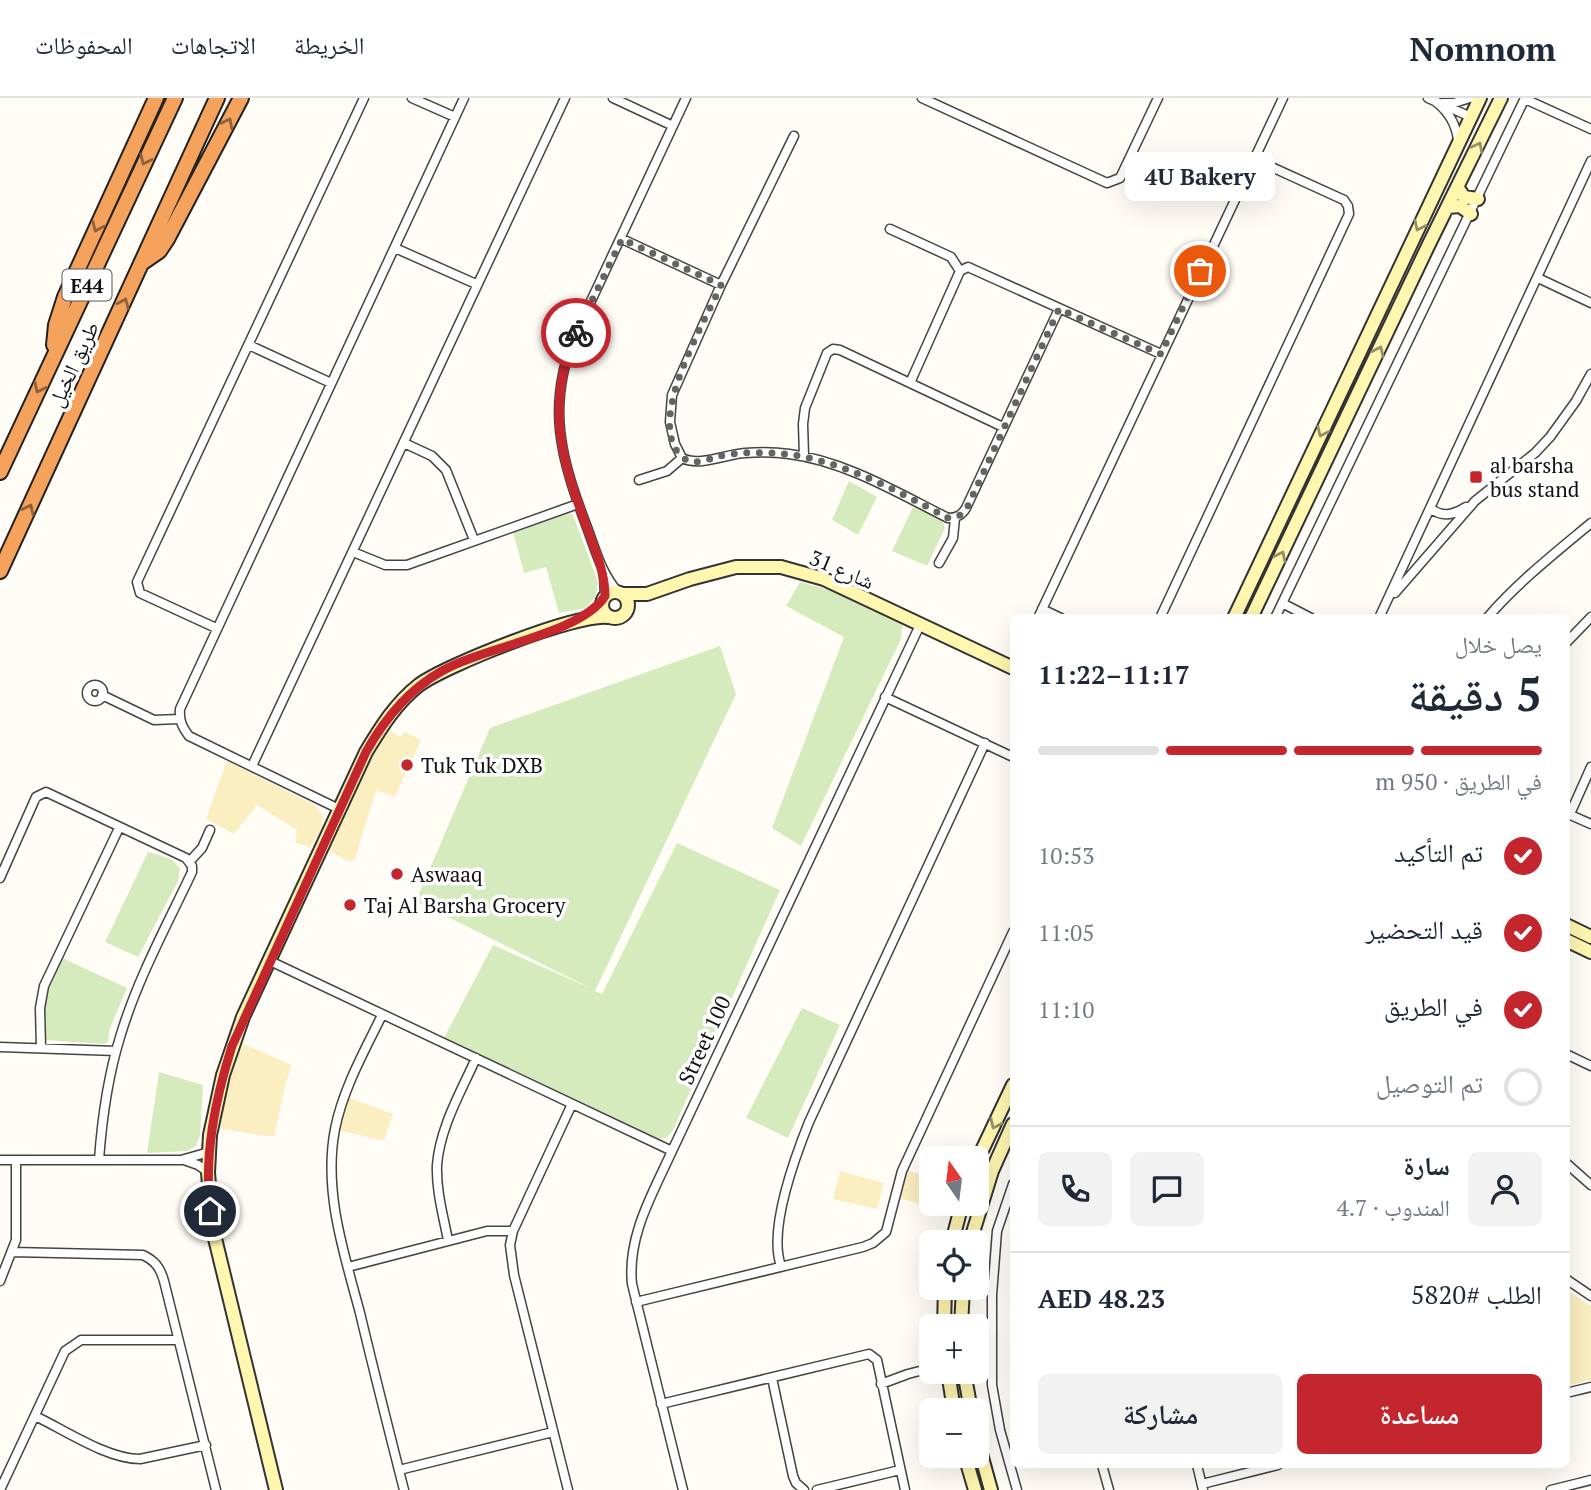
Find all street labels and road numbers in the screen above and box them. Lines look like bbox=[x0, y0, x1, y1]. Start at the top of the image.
road number: E44 bbox=[62, 270, 112, 300]
street label: طريق الخيل bbox=[41, 317, 105, 411]
street label: شارع 31 bbox=[805, 543, 879, 595]
street label: Street 100 bbox=[671, 991, 737, 1089]

